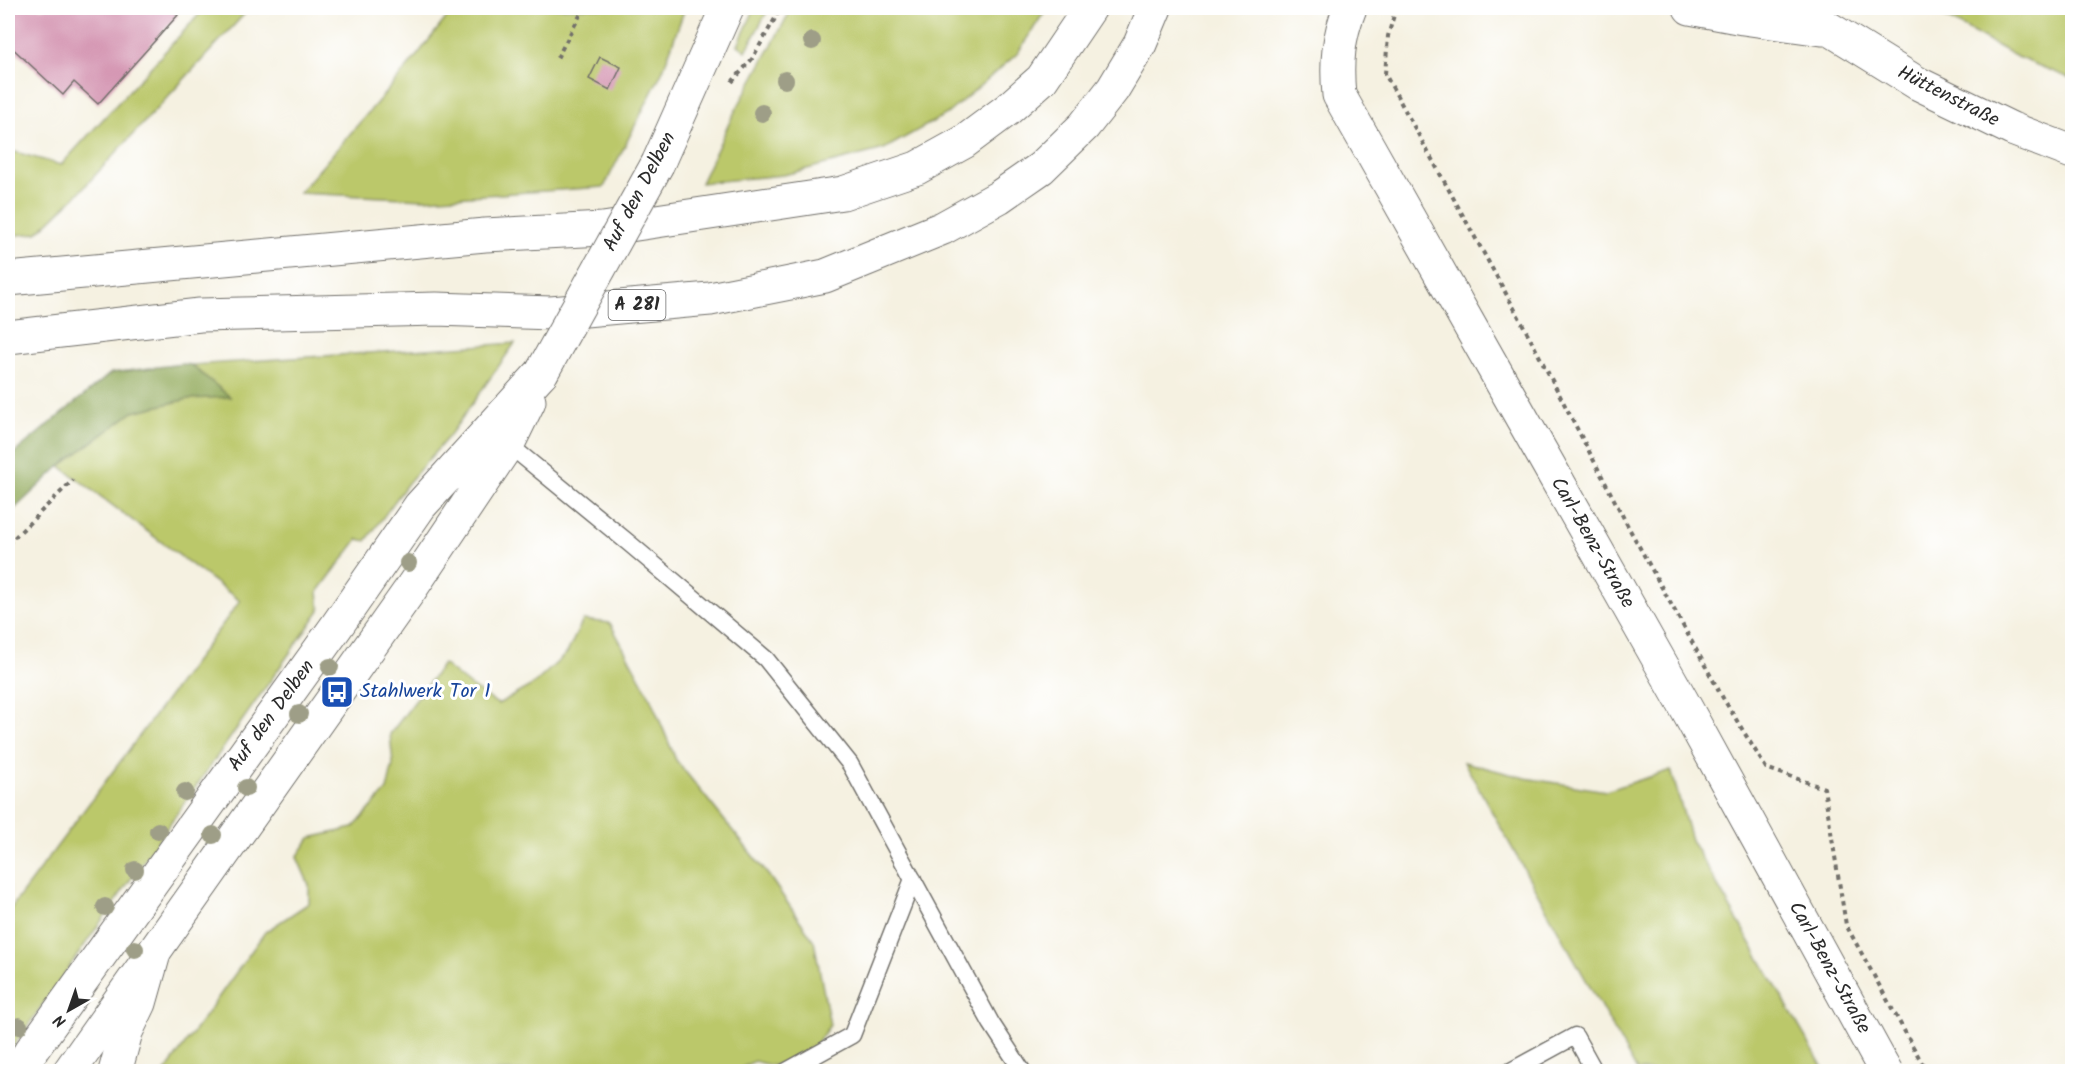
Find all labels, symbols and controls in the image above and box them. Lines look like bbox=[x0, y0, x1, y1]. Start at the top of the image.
street label: Hüttenstraße bbox=[1891, 58, 2005, 136]
street label: Auf den Delben bbox=[595, 126, 685, 258]
road number: A 281 bbox=[608, 290, 666, 320]
street label: Carl-Benz-Straße bbox=[1541, 471, 1643, 615]
street label: Auf den Delben bbox=[220, 653, 324, 779]
bus stop icon: Stahlwerk Tor 1 bbox=[319, 674, 355, 710]
place label: Stahlwerk Tor 1 bbox=[360, 676, 491, 708]
street label: Carl-Benz-Straße bbox=[1779, 896, 1879, 1040]
north arrow bbox=[39, 980, 99, 1040]
text: N bbox=[48, 1008, 72, 1033]

